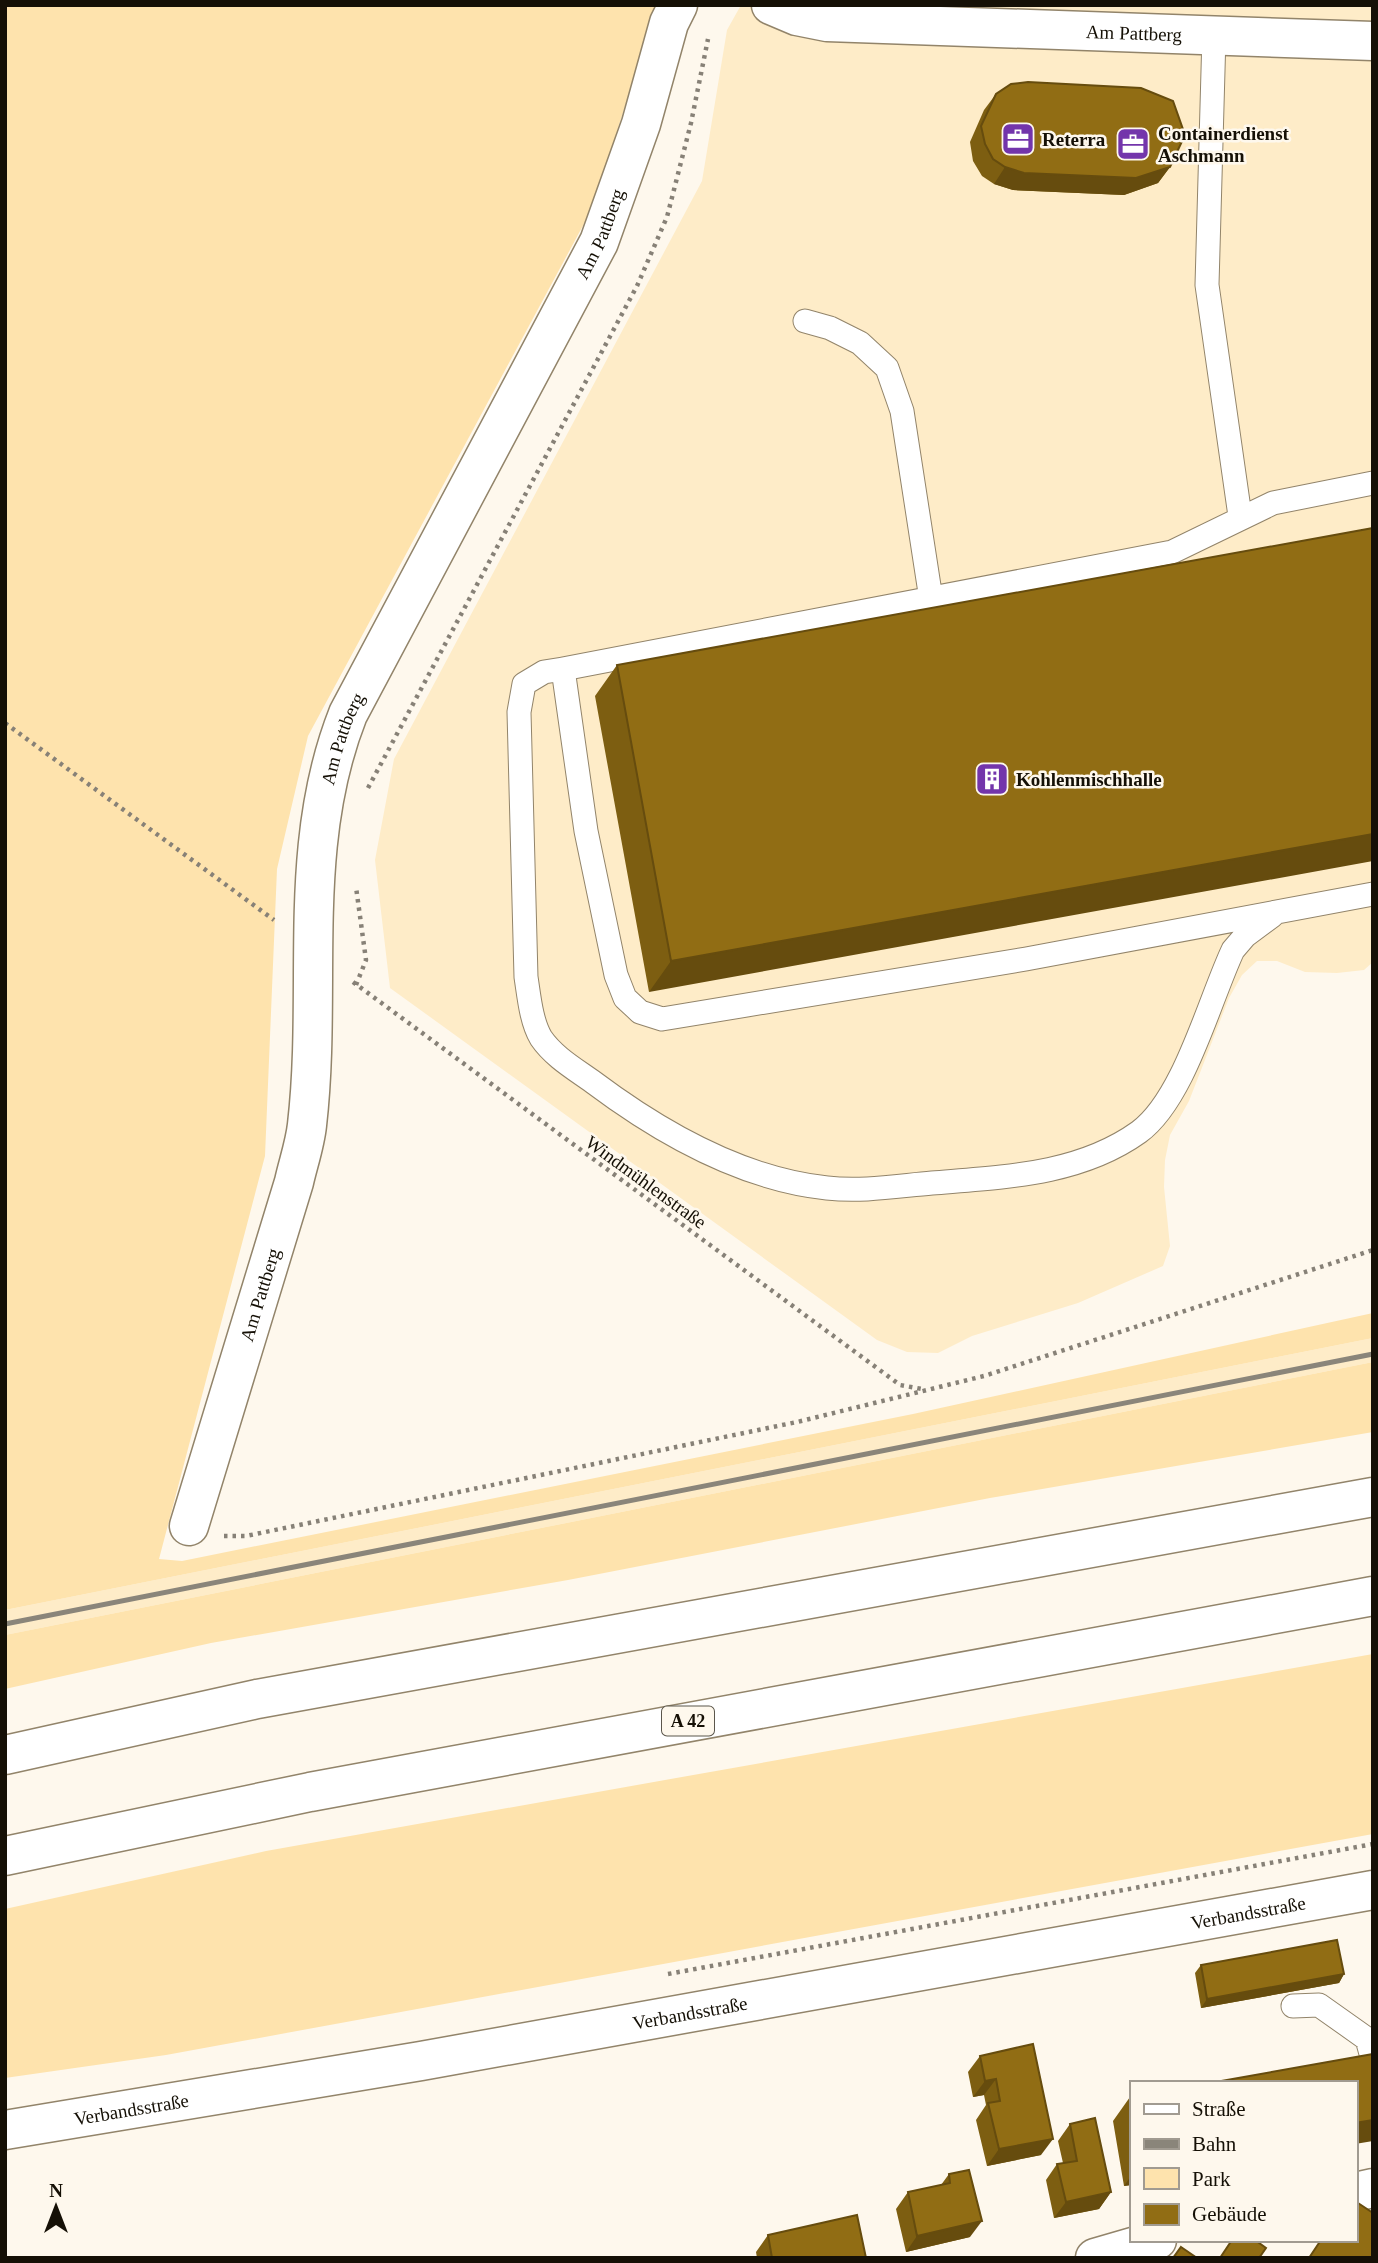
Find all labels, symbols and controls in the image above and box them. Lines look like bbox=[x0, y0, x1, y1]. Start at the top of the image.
street label: Am Pattberg bbox=[1086, 21, 1183, 45]
office icon: Reterra bbox=[999, 120, 1037, 158]
place label: Containerdienst Aschmann bbox=[1158, 123, 1290, 166]
office icon: Containerdienst Aschmann bbox=[1114, 125, 1152, 163]
place label: Reterra bbox=[1042, 129, 1106, 150]
street label: Am Pattberg bbox=[571, 185, 628, 282]
street label: Am Pattberg bbox=[317, 689, 368, 787]
building icon: Kohlenmischhalle bbox=[973, 760, 1011, 798]
place label: Kohlenmischhalle bbox=[1016, 769, 1162, 790]
street label: Windmühlenstraße bbox=[582, 1131, 710, 1233]
street label: Am Pattberg bbox=[236, 1245, 284, 1344]
road number: A 42 bbox=[662, 1706, 714, 1736]
street label: Verbandsstraße bbox=[1189, 1892, 1307, 1933]
street label: Verbandsstraße bbox=[631, 1992, 749, 2033]
legend bbox=[1130, 2081, 1357, 2242]
street label: Verbandsstraße bbox=[72, 2089, 190, 2129]
text: Straße bbox=[1192, 2097, 1246, 2121]
text: Bahn bbox=[1192, 2132, 1237, 2156]
text: Park bbox=[1192, 2167, 1231, 2191]
north arrow bbox=[21, 2172, 91, 2242]
text: N bbox=[49, 2180, 63, 2201]
text: Gebäude bbox=[1192, 2202, 1267, 2226]

